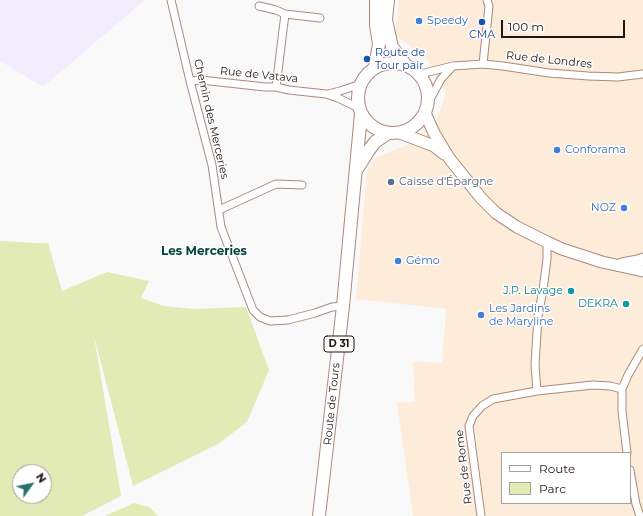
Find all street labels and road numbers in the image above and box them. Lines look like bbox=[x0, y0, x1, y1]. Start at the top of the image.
street label: Rue de Londres bbox=[505, 49, 593, 71]
street label: Chemin des Merceries bbox=[191, 58, 231, 180]
street label: Rue de Vatava bbox=[219, 64, 299, 86]
road number: D 31 bbox=[324, 336, 354, 352]
street label: Route de Tours bbox=[321, 362, 343, 446]
street label: Rue de Rome bbox=[453, 429, 475, 505]

